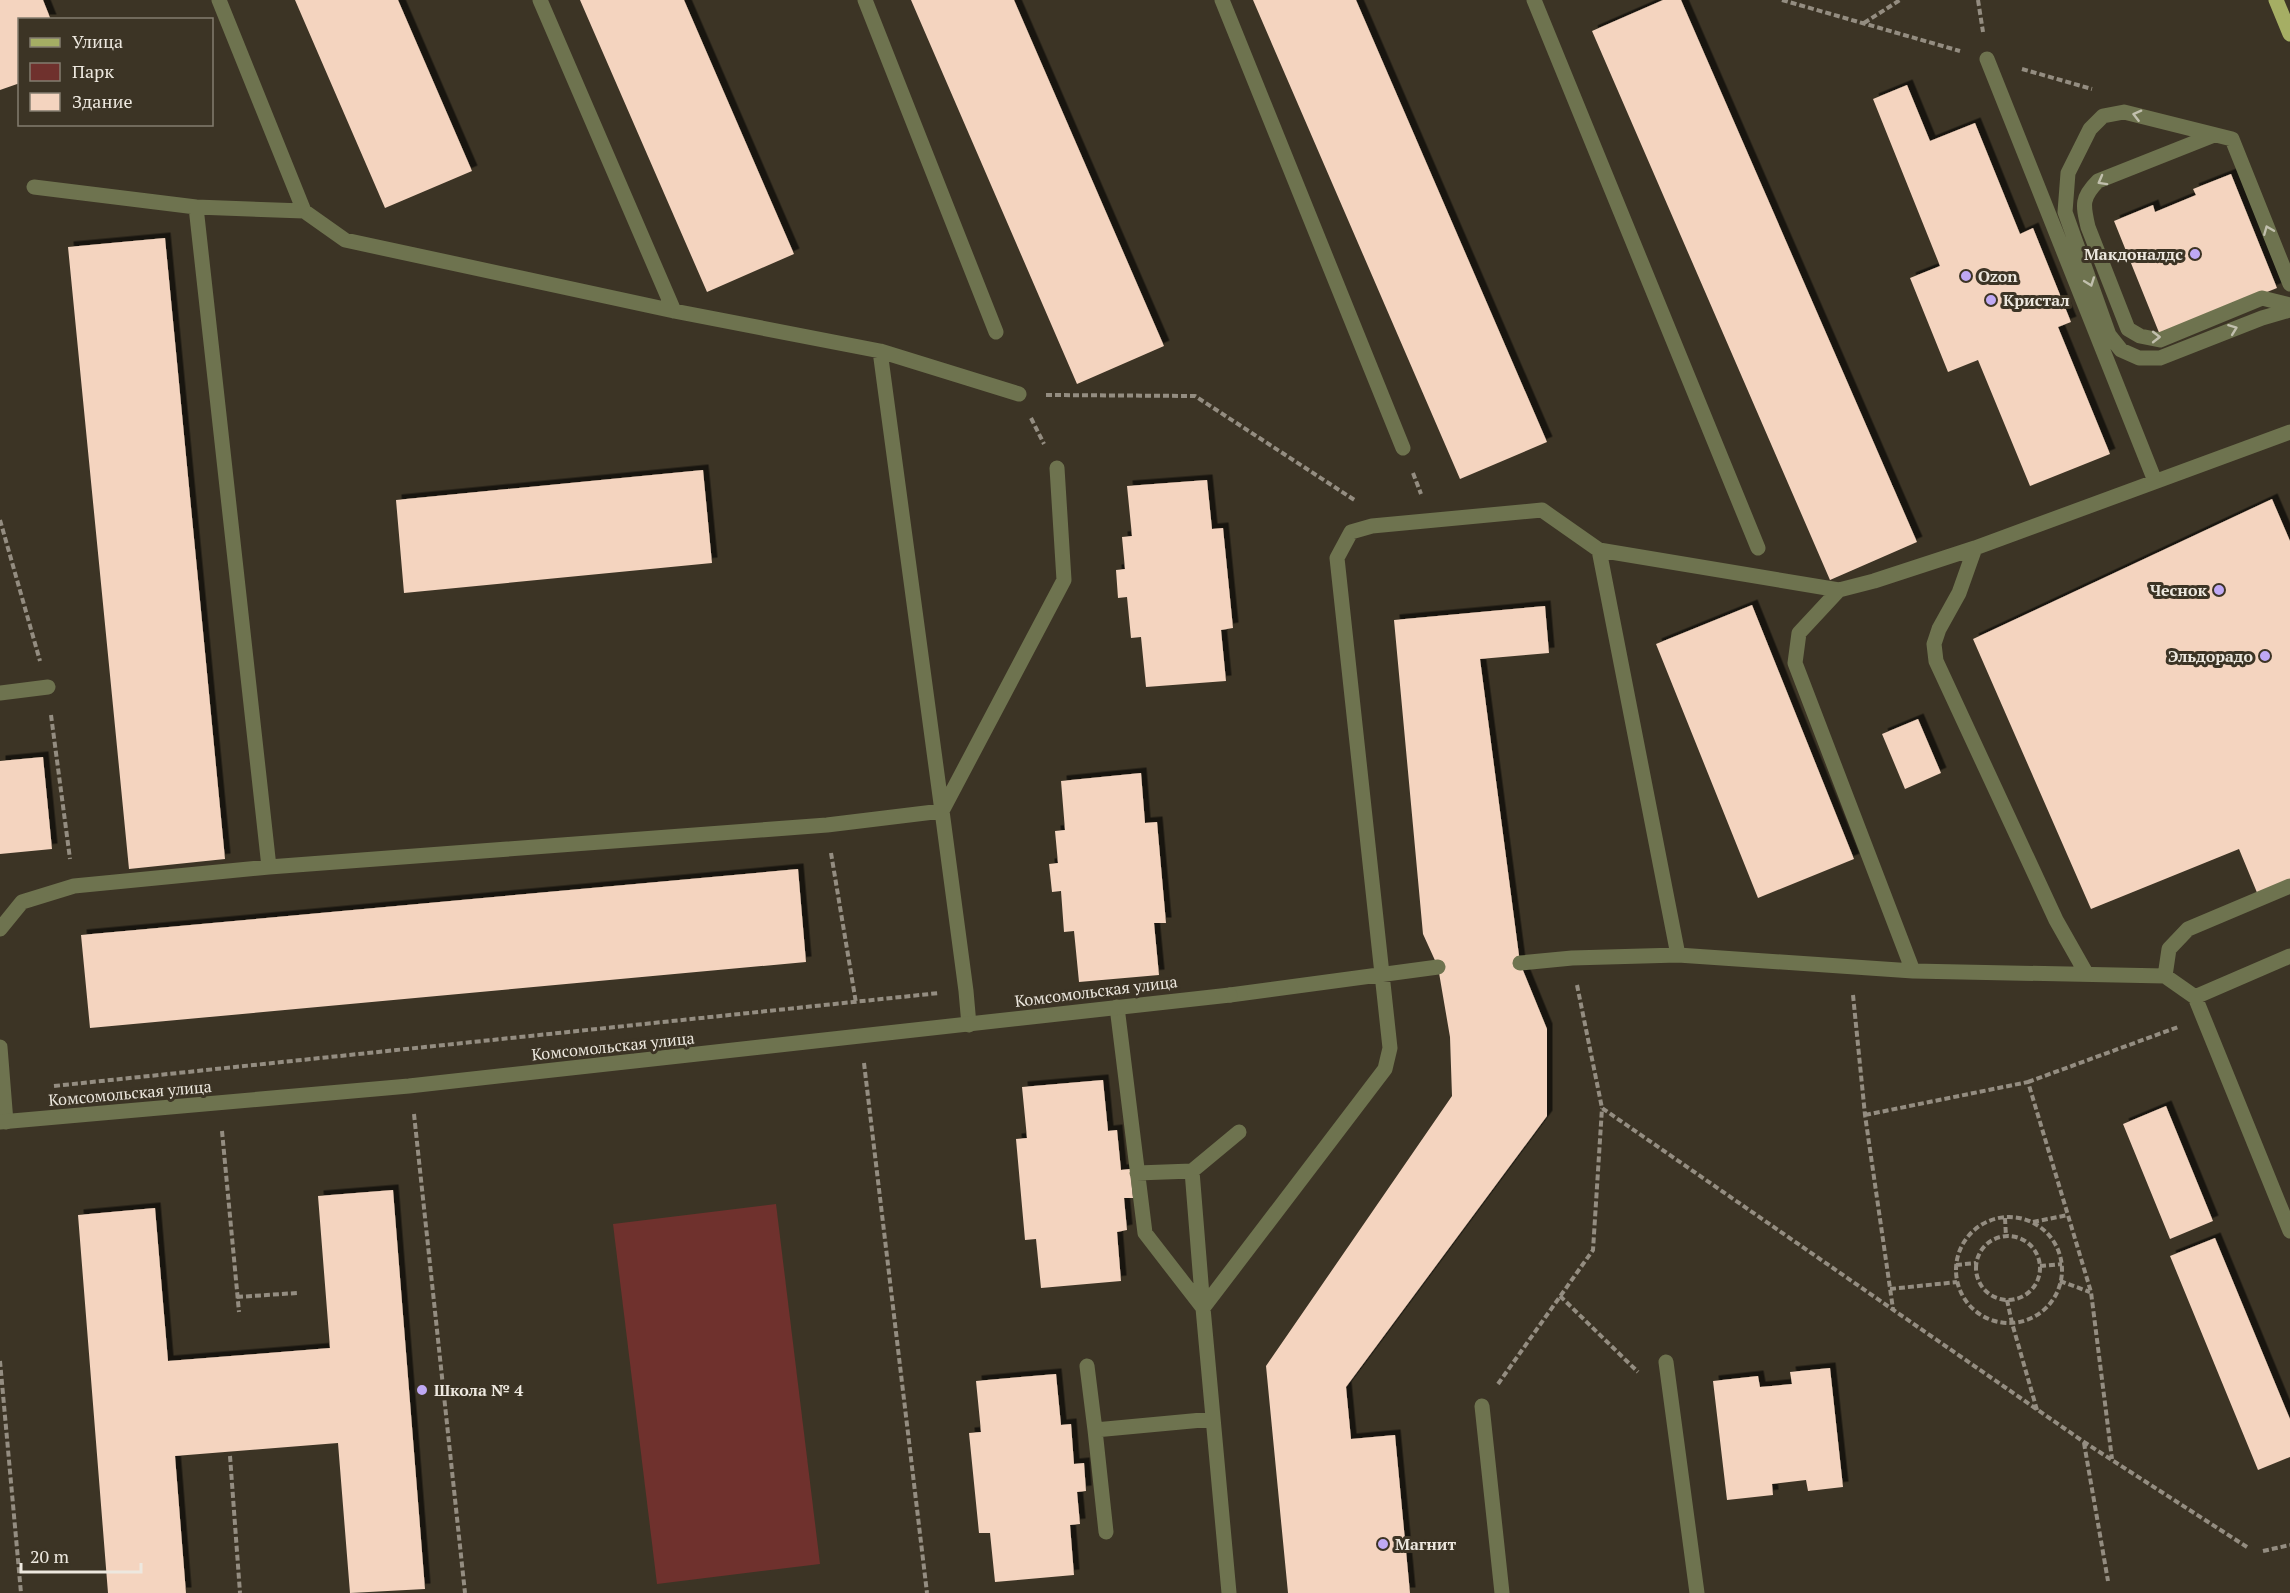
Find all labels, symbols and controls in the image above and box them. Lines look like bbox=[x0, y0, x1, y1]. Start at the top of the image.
legend bbox=[18, 18, 213, 126]
text: Улица bbox=[72, 29, 123, 53]
text: Парк bbox=[72, 59, 114, 83]
text: Здание bbox=[72, 89, 132, 113]
one-way arrow bbox=[2133, 110, 2143, 123]
one-way arrow bbox=[2098, 174, 2108, 185]
one-way arrow bbox=[2263, 225, 2275, 236]
place label: Макдоналдс bbox=[2084, 243, 2183, 265]
marker: Макдоналдс bbox=[2188, 247, 2202, 261]
place label: Ozon bbox=[1978, 265, 2018, 287]
marker: Ozon bbox=[1959, 269, 1973, 283]
one-way arrow bbox=[2082, 276, 2095, 286]
place label: Кристал bbox=[2003, 289, 2070, 311]
marker: Кристал bbox=[1984, 293, 1998, 307]
one-way arrow bbox=[2227, 324, 2238, 336]
one-way arrow bbox=[2152, 331, 2161, 343]
place label: Чеснок bbox=[2150, 579, 2207, 601]
marker: Чеснок bbox=[2212, 583, 2226, 597]
place label: Эльдорадо bbox=[2168, 645, 2253, 667]
marker: Эльдорадо bbox=[2258, 649, 2272, 663]
street label: Комсомольская улица bbox=[1013, 970, 1179, 1012]
street label: Комсомольская улица bbox=[530, 1026, 696, 1066]
street label: Комсомольская улица bbox=[47, 1075, 213, 1111]
place label: Школа № 4 bbox=[434, 1379, 523, 1401]
marker: Школа № 4 bbox=[415, 1383, 429, 1397]
place label: Магнит bbox=[1395, 1533, 1457, 1555]
scale bar bbox=[21, 1536, 141, 1574]
marker: Магнит bbox=[1376, 1537, 1390, 1551]
text: 20 m bbox=[30, 1544, 70, 1568]

